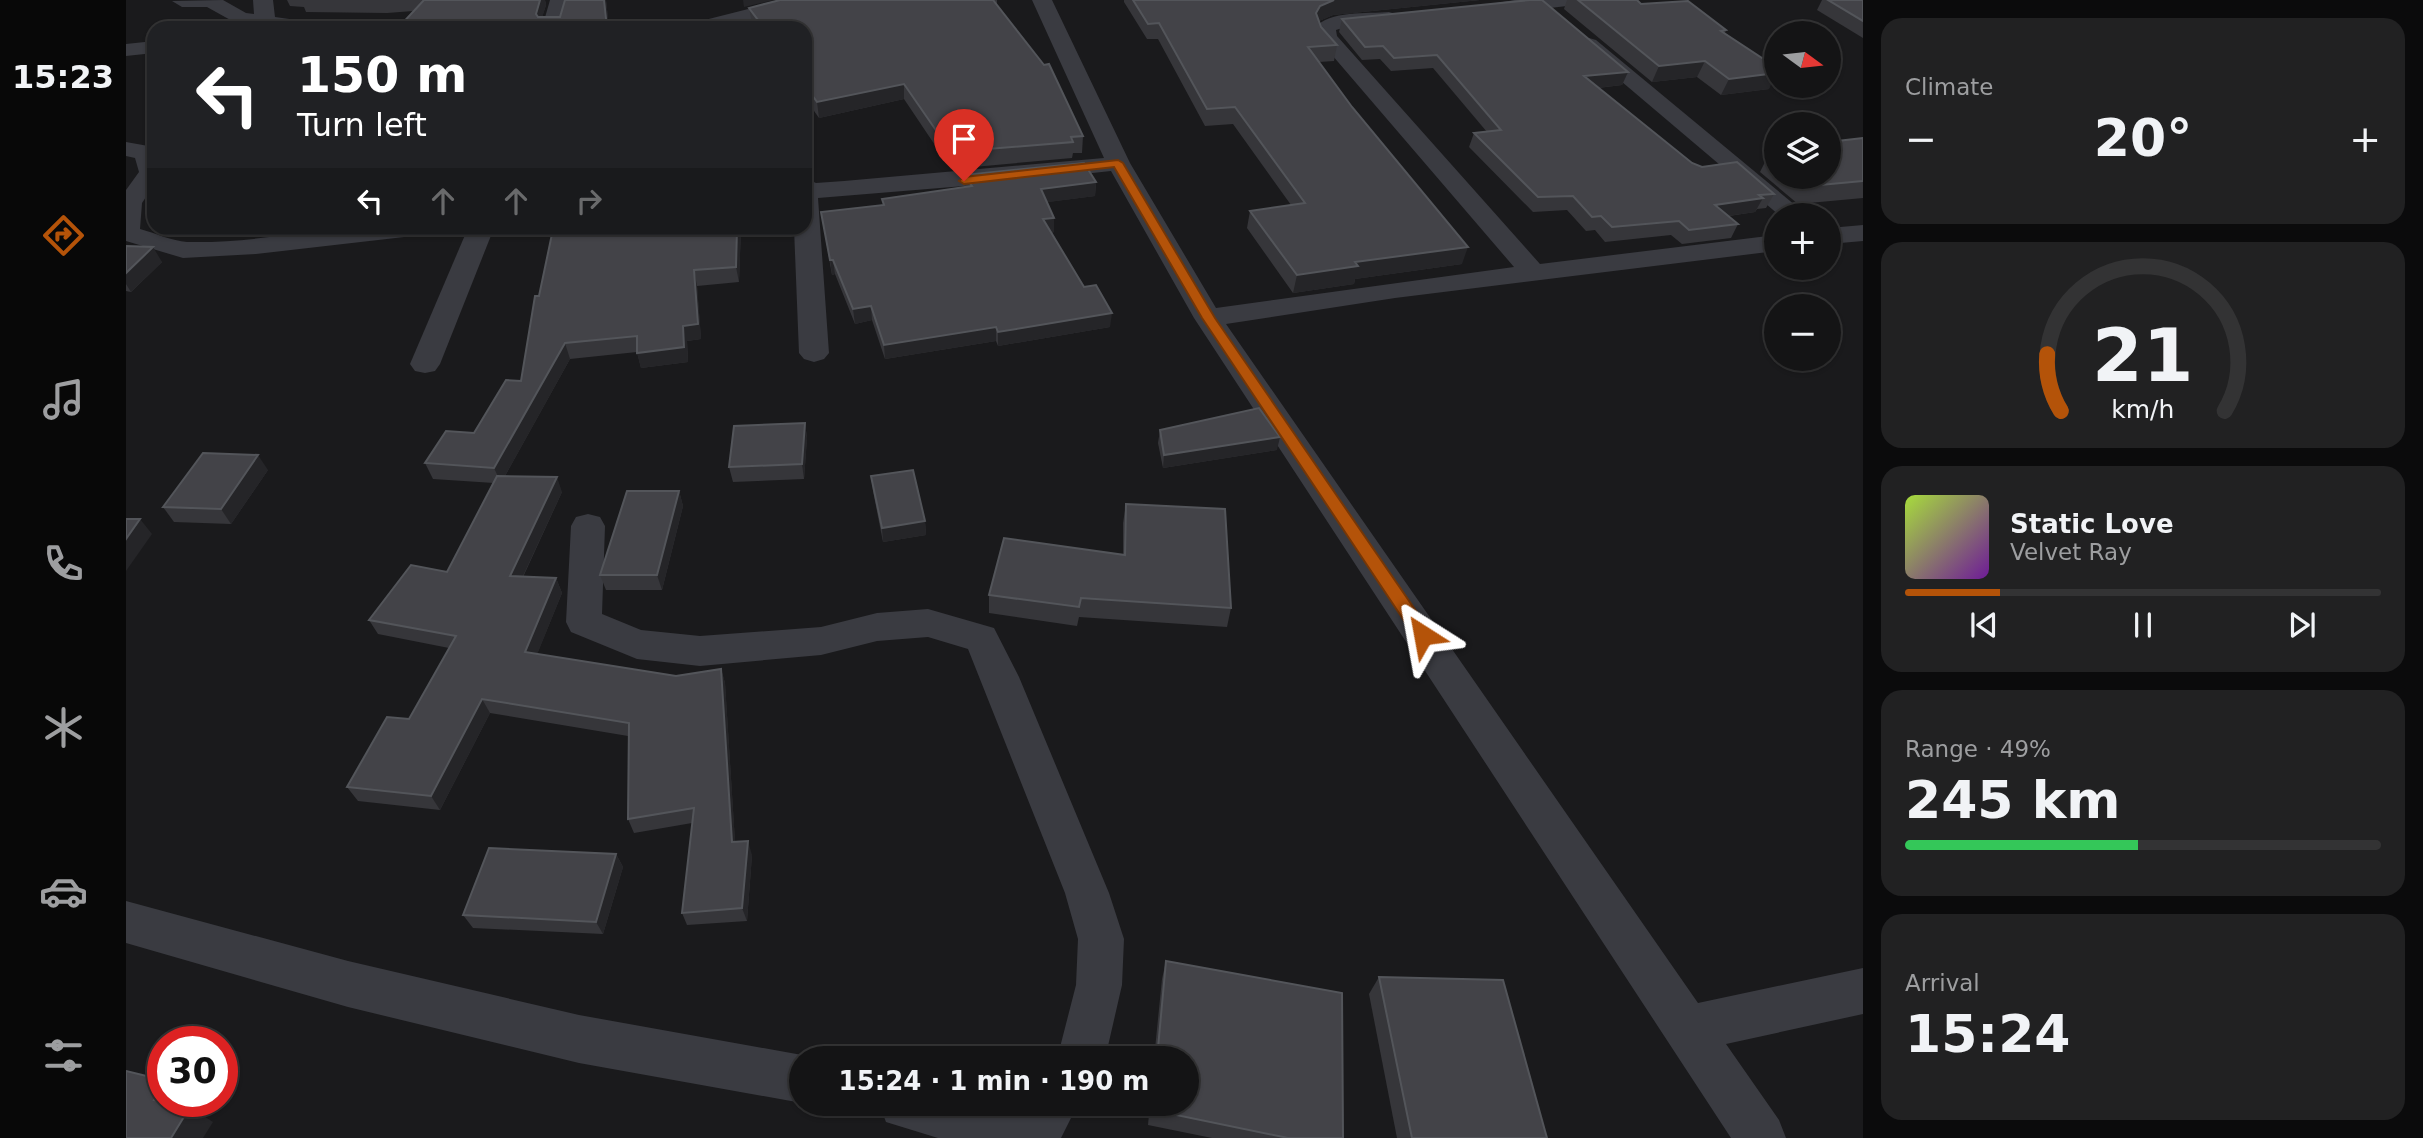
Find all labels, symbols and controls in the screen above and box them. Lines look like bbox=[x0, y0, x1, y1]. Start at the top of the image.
north arrow bbox=[1764, 21, 1841, 98]
map controls bbox=[1764, 21, 1841, 371]
text: 150 m bbox=[297, 47, 467, 104]
icon: left bbox=[182, 49, 273, 140]
text: 15:23 bbox=[12, 58, 114, 96]
text: Climate bbox=[1905, 74, 1994, 100]
text: Turn left bbox=[297, 106, 427, 144]
text: 20° bbox=[2094, 108, 2192, 168]
pin bbox=[934, 109, 994, 181]
button: layers bbox=[1764, 112, 1841, 189]
text: − bbox=[1905, 117, 1937, 161]
text: + bbox=[2349, 117, 2381, 161]
icon: arrive bbox=[945, 120, 983, 158]
icon: left bbox=[351, 182, 389, 220]
icon: ahead bbox=[424, 182, 462, 220]
icon: ahead bbox=[497, 182, 535, 220]
icon: right bbox=[570, 182, 608, 220]
button: + bbox=[1764, 203, 1841, 280]
icon: directions bbox=[39, 211, 88, 260]
button: − bbox=[1764, 294, 1841, 371]
text: 21 bbox=[2092, 313, 2194, 398]
icon: music bbox=[39, 375, 88, 424]
text: km/h bbox=[2111, 395, 2175, 424]
text: Static Love bbox=[2010, 509, 2174, 539]
icon: phone bbox=[39, 539, 88, 588]
text: Velvet Ray bbox=[2010, 539, 2132, 565]
position arrow bbox=[1386, 598, 1460, 672]
icon: previous bbox=[1965, 606, 2003, 644]
icon: pause bbox=[2124, 606, 2162, 644]
icon: next bbox=[2283, 606, 2321, 644]
icon: climate bbox=[39, 703, 88, 752]
text: Range · 49% bbox=[1905, 736, 2051, 762]
text: 245 km bbox=[1905, 770, 2120, 830]
icon: car bbox=[39, 867, 88, 916]
text: Arrival bbox=[1905, 970, 1980, 996]
text: 15:24 bbox=[1905, 1004, 2071, 1064]
speed limit sign: 30 bbox=[147, 1026, 238, 1117]
icon: filters bbox=[39, 1031, 88, 1080]
text: 15:24 · 1 min · 190 m bbox=[839, 1066, 1149, 1096]

